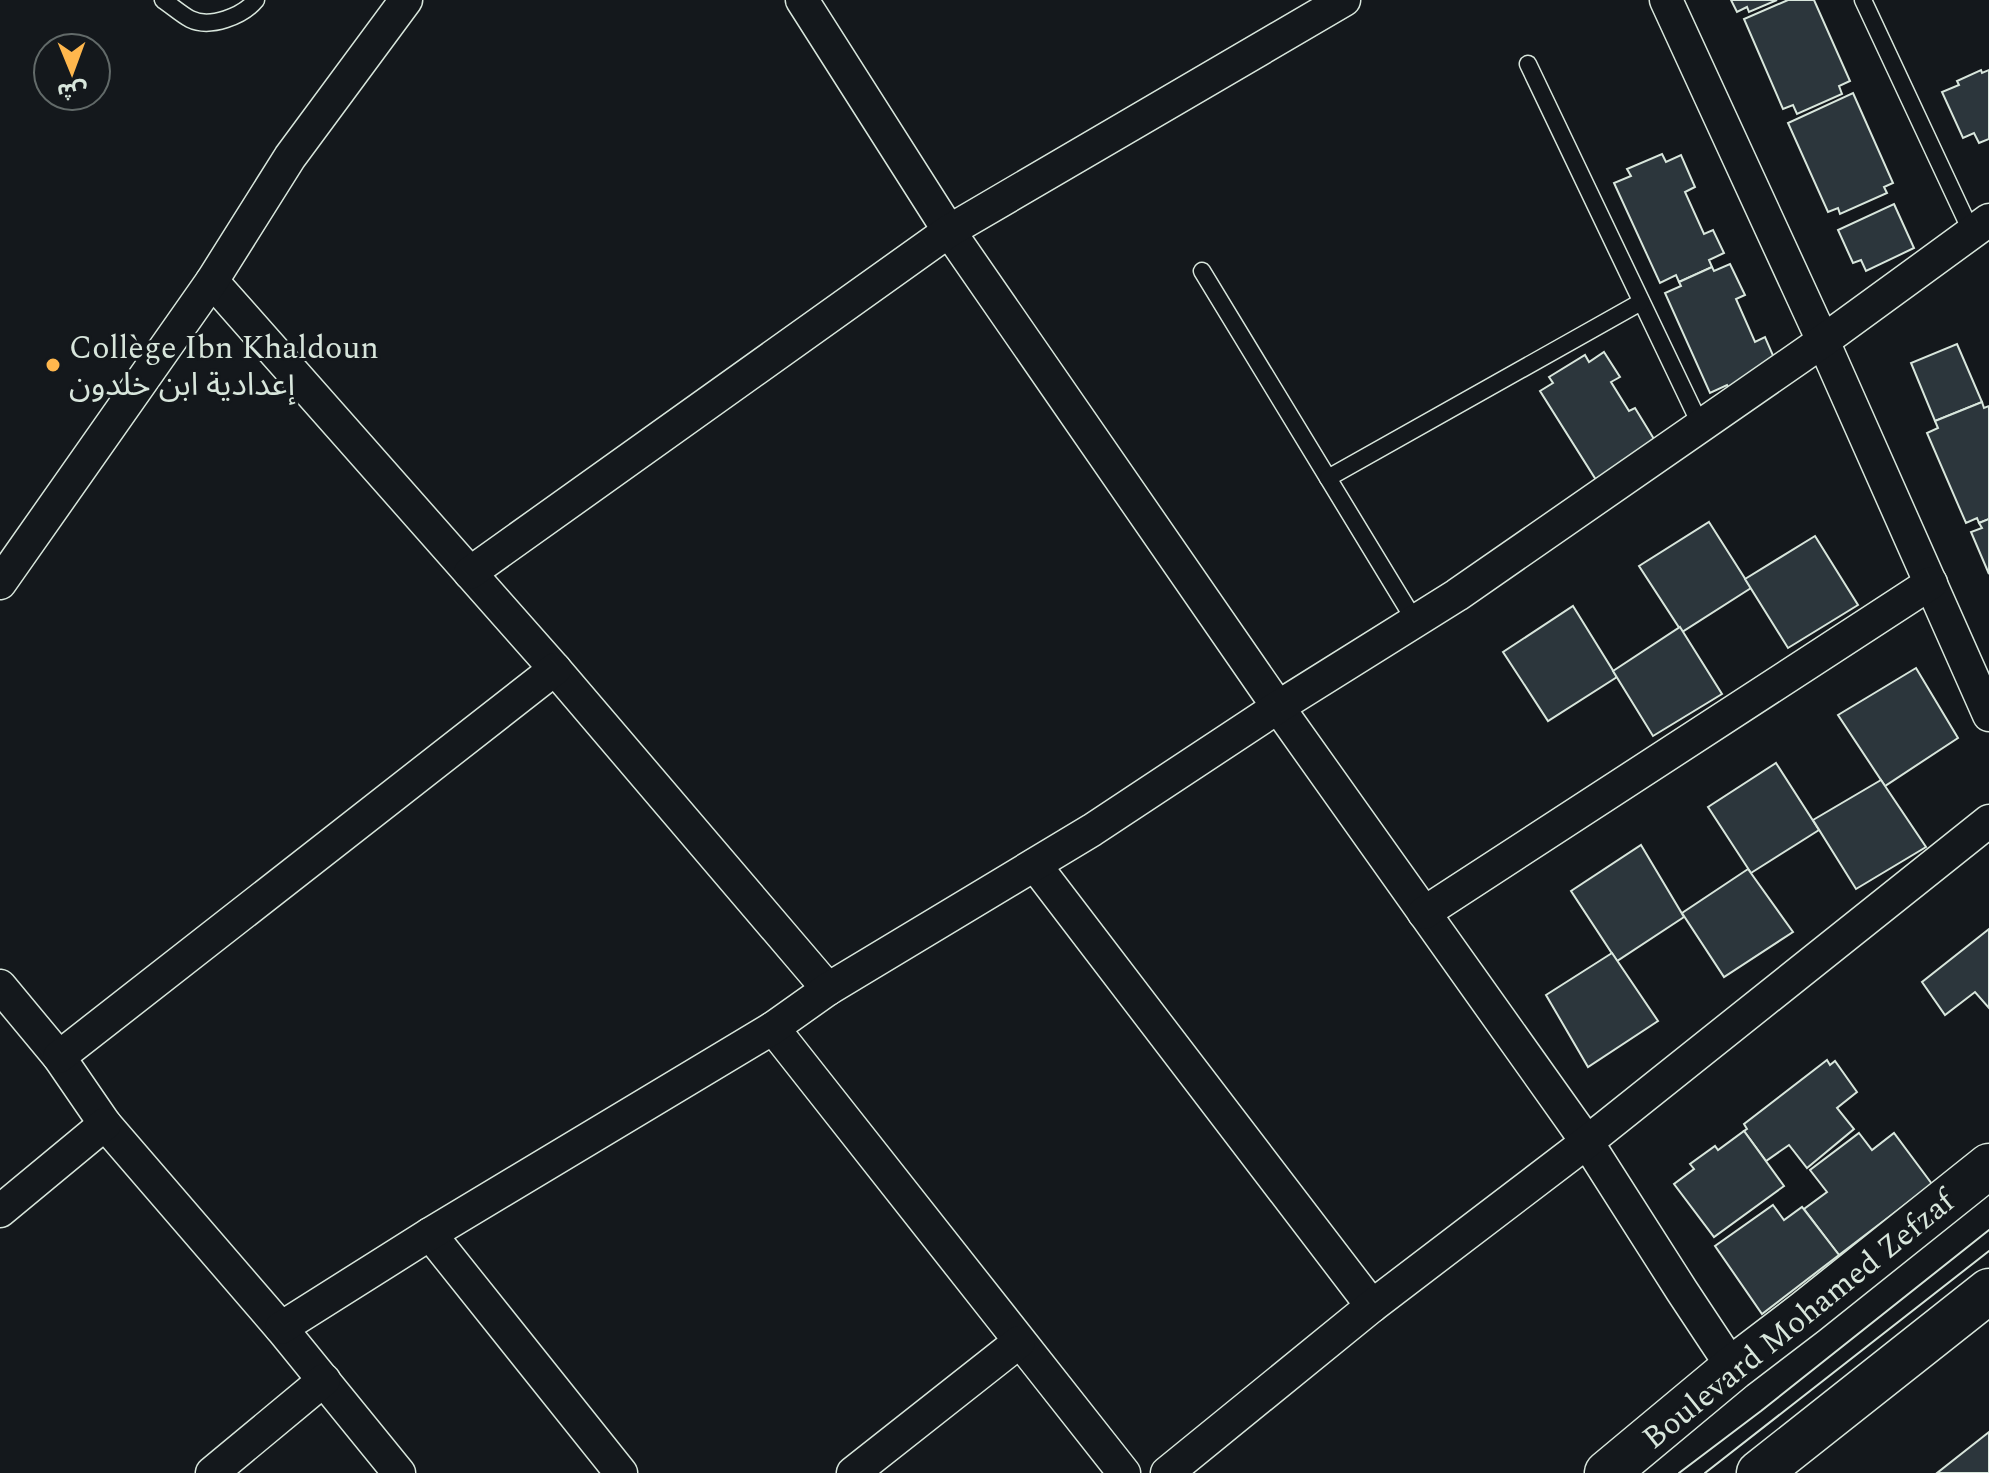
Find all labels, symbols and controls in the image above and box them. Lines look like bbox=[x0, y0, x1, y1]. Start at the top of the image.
north arrow bbox=[32, 32, 112, 112]
text: ش bbox=[57, 74, 88, 107]
place label: Collège Ibn Khaldoun إعدادية ابن خلدون bbox=[69, 324, 379, 410]
marker: Collège Ibn Khaldoun إعدادية ابن خلدون bbox=[44, 356, 62, 374]
street label: Boulevard Mohamed Zefzaf bbox=[1632, 1176, 1968, 1462]

